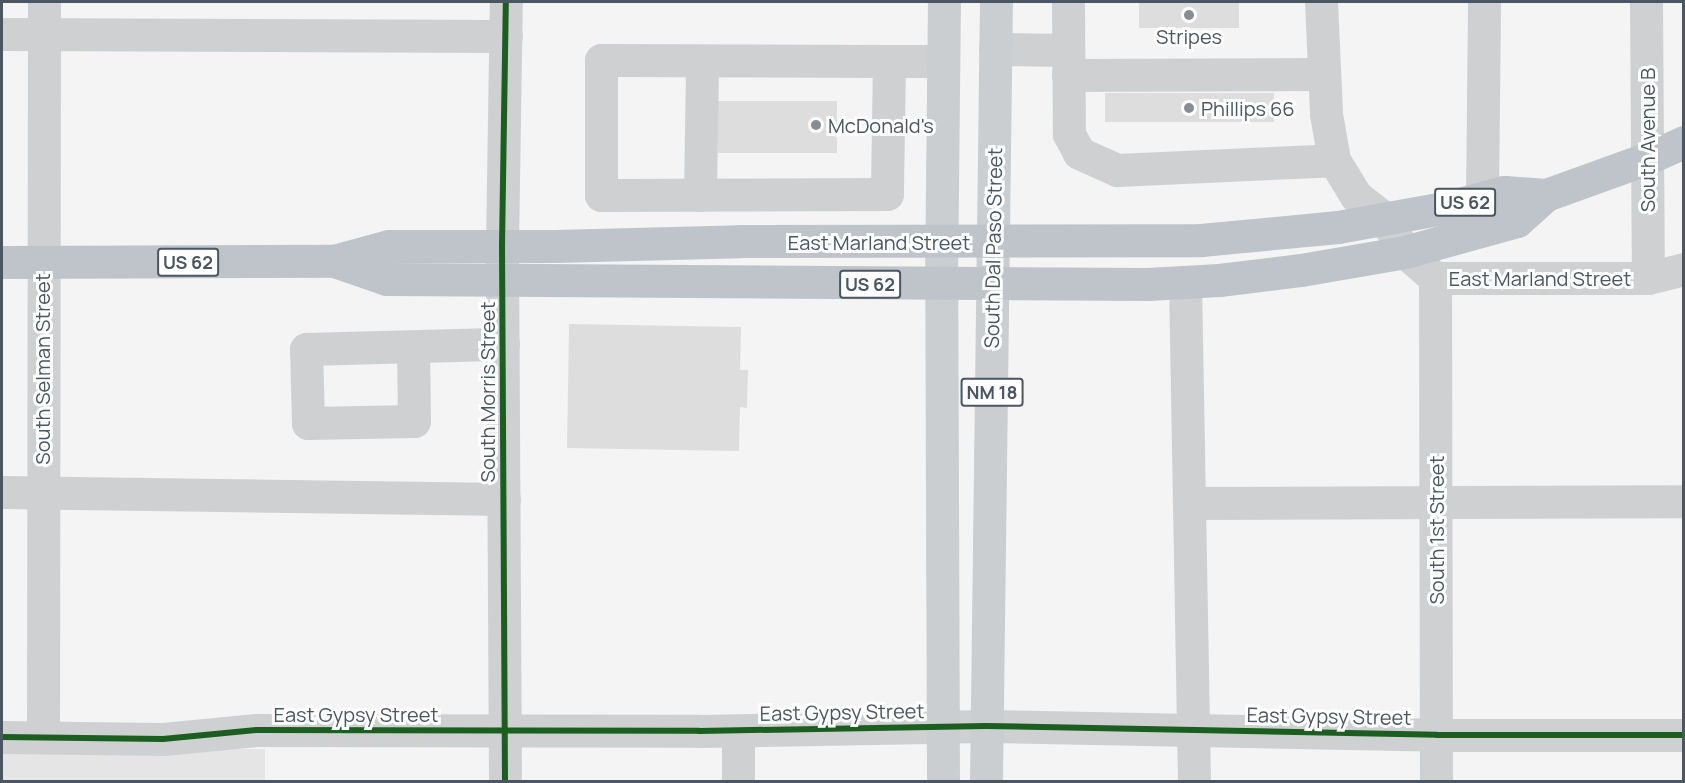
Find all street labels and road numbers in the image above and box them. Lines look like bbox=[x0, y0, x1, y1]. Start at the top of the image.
street label: South Avenue B bbox=[1635, 68, 1659, 212]
street label: South Dal Paso Street bbox=[979, 147, 1007, 349]
road number: US 62 bbox=[1434, 187, 1496, 217]
street label: East Marland Street bbox=[788, 230, 970, 254]
road number: US 62 bbox=[156, 247, 219, 277]
street label: East Marland Street bbox=[1449, 266, 1631, 290]
road number: US 62 bbox=[838, 269, 902, 299]
street label: South Selman Street bbox=[30, 273, 54, 465]
street label: South Morris Street bbox=[475, 302, 499, 482]
road number: NM 18 bbox=[960, 377, 1024, 407]
street label: South 1st Street bbox=[1424, 456, 1448, 604]
street label: East Gypsy Street bbox=[759, 699, 925, 725]
street label: East Gypsy Street bbox=[274, 702, 438, 726]
street label: East Gypsy Street bbox=[1246, 703, 1412, 729]

